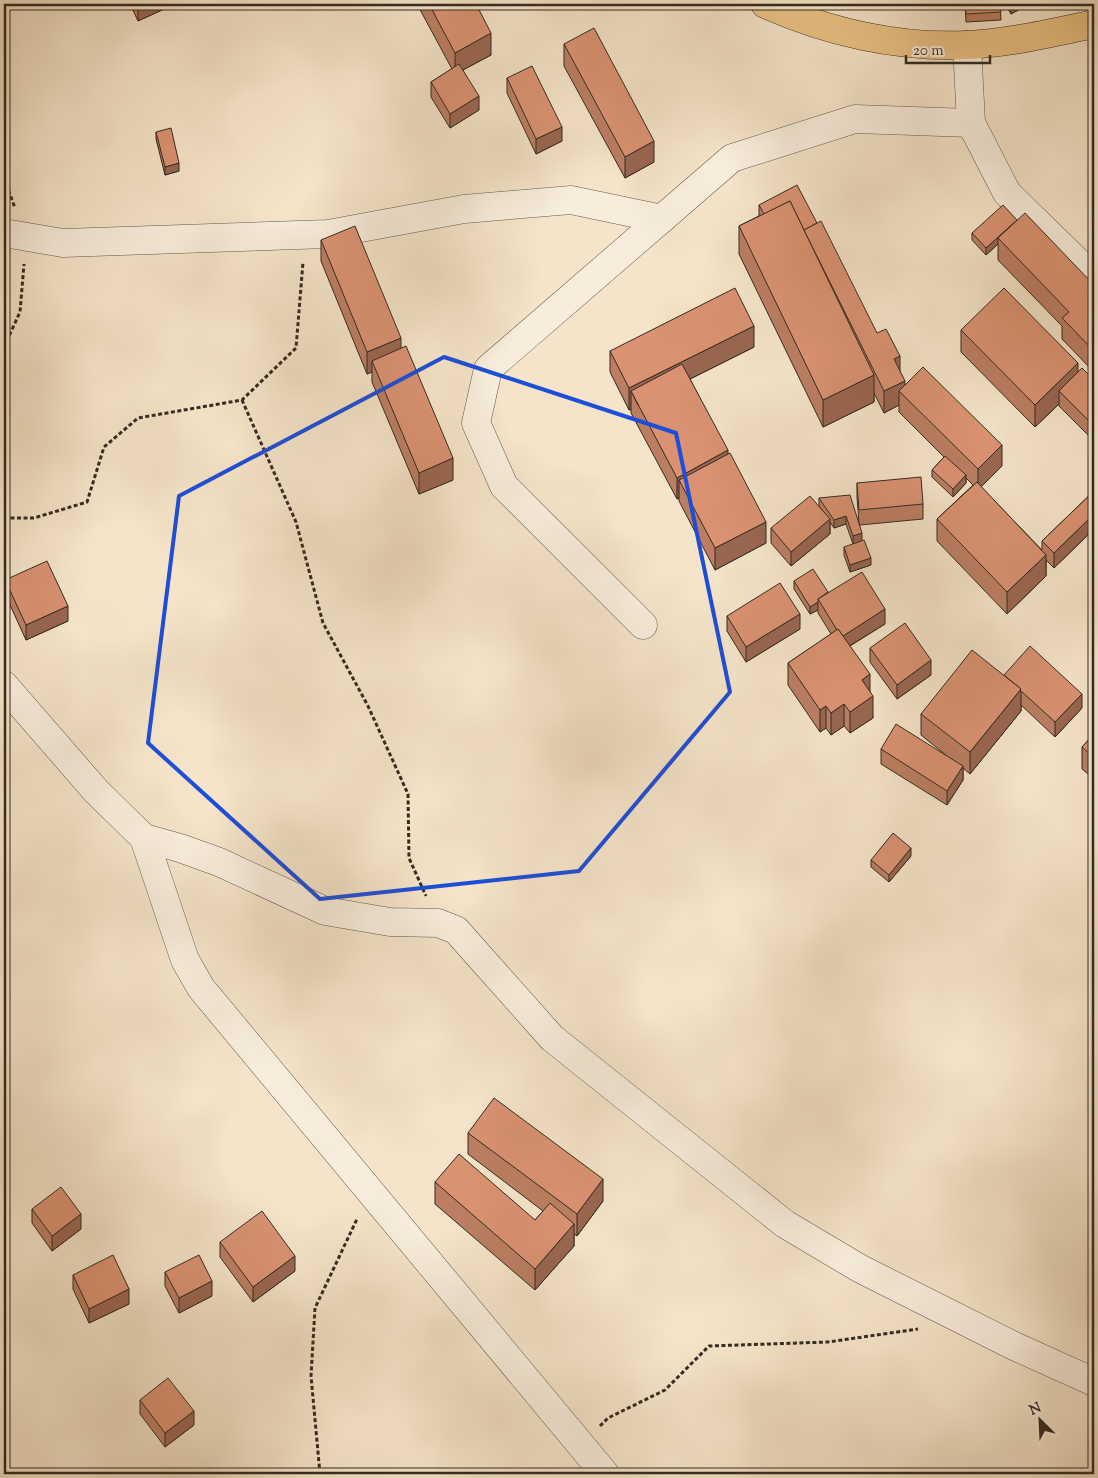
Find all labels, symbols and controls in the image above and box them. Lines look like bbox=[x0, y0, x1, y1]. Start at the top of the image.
scale bar bbox=[906, 32, 989, 64]
text: 20 m bbox=[913, 41, 944, 62]
north arrow bbox=[1016, 1396, 1066, 1446]
text: N bbox=[1026, 1399, 1045, 1421]

